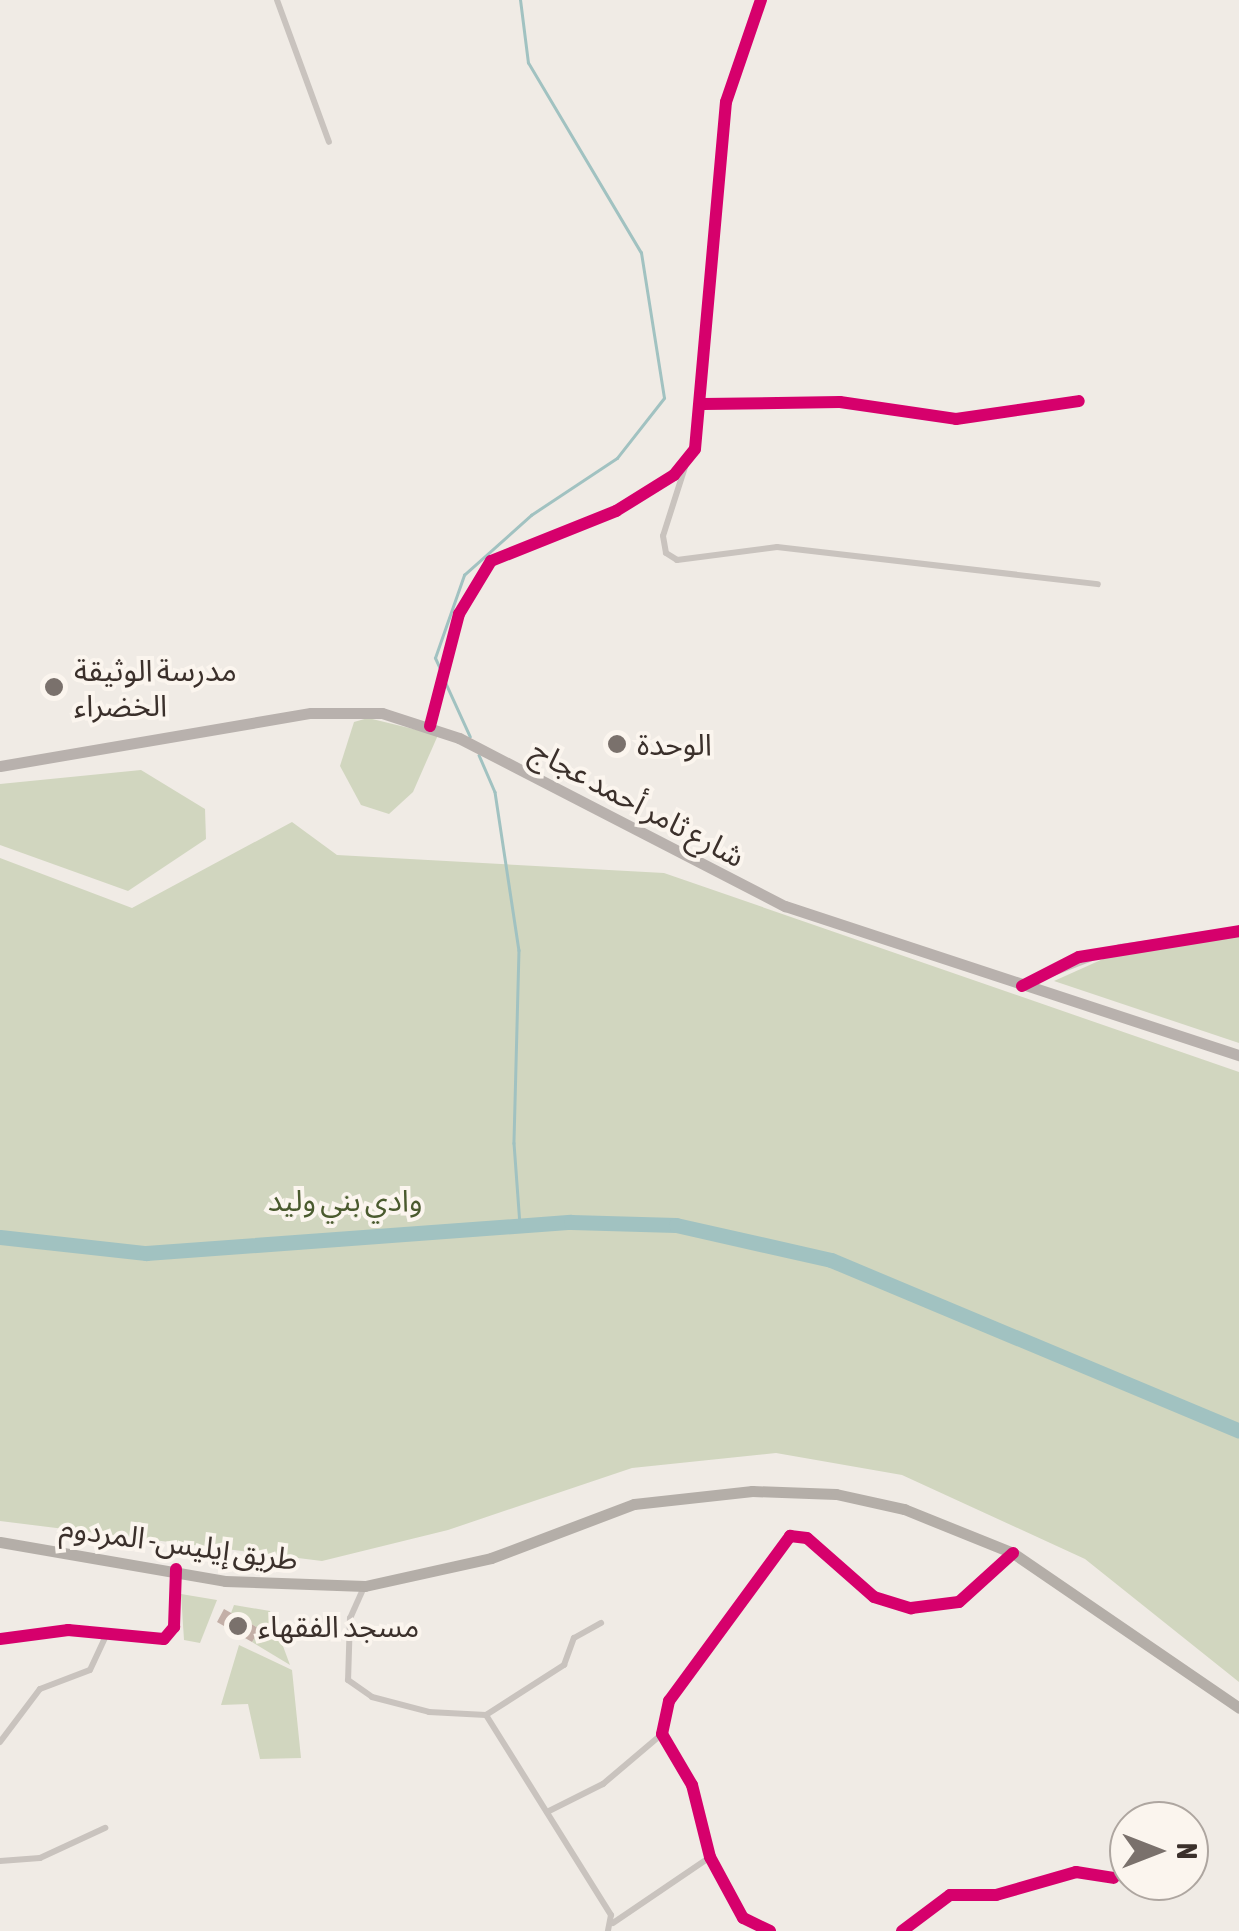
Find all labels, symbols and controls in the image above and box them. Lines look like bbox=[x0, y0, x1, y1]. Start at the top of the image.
place label: مدرسة الوثيقة الخضراء bbox=[74, 652, 237, 722]
marker: مدرسة الوثيقة الخضراء bbox=[43, 676, 65, 698]
place label: الوحدة bbox=[637, 726, 712, 762]
street label: شارع ثامر أحمد عجاج bbox=[525, 732, 751, 874]
marker: الوحدة bbox=[606, 733, 628, 755]
park label: وادي بني وليد bbox=[268, 1182, 422, 1218]
street label: طريق إيليس- المردوم bbox=[58, 1508, 300, 1578]
place label: مسجد الفقهاء bbox=[258, 1608, 419, 1644]
marker: مسجد الفقهاء bbox=[227, 1615, 249, 1637]
north arrow bbox=[1109, 1801, 1209, 1901]
text: N bbox=[1171, 1843, 1203, 1859]

